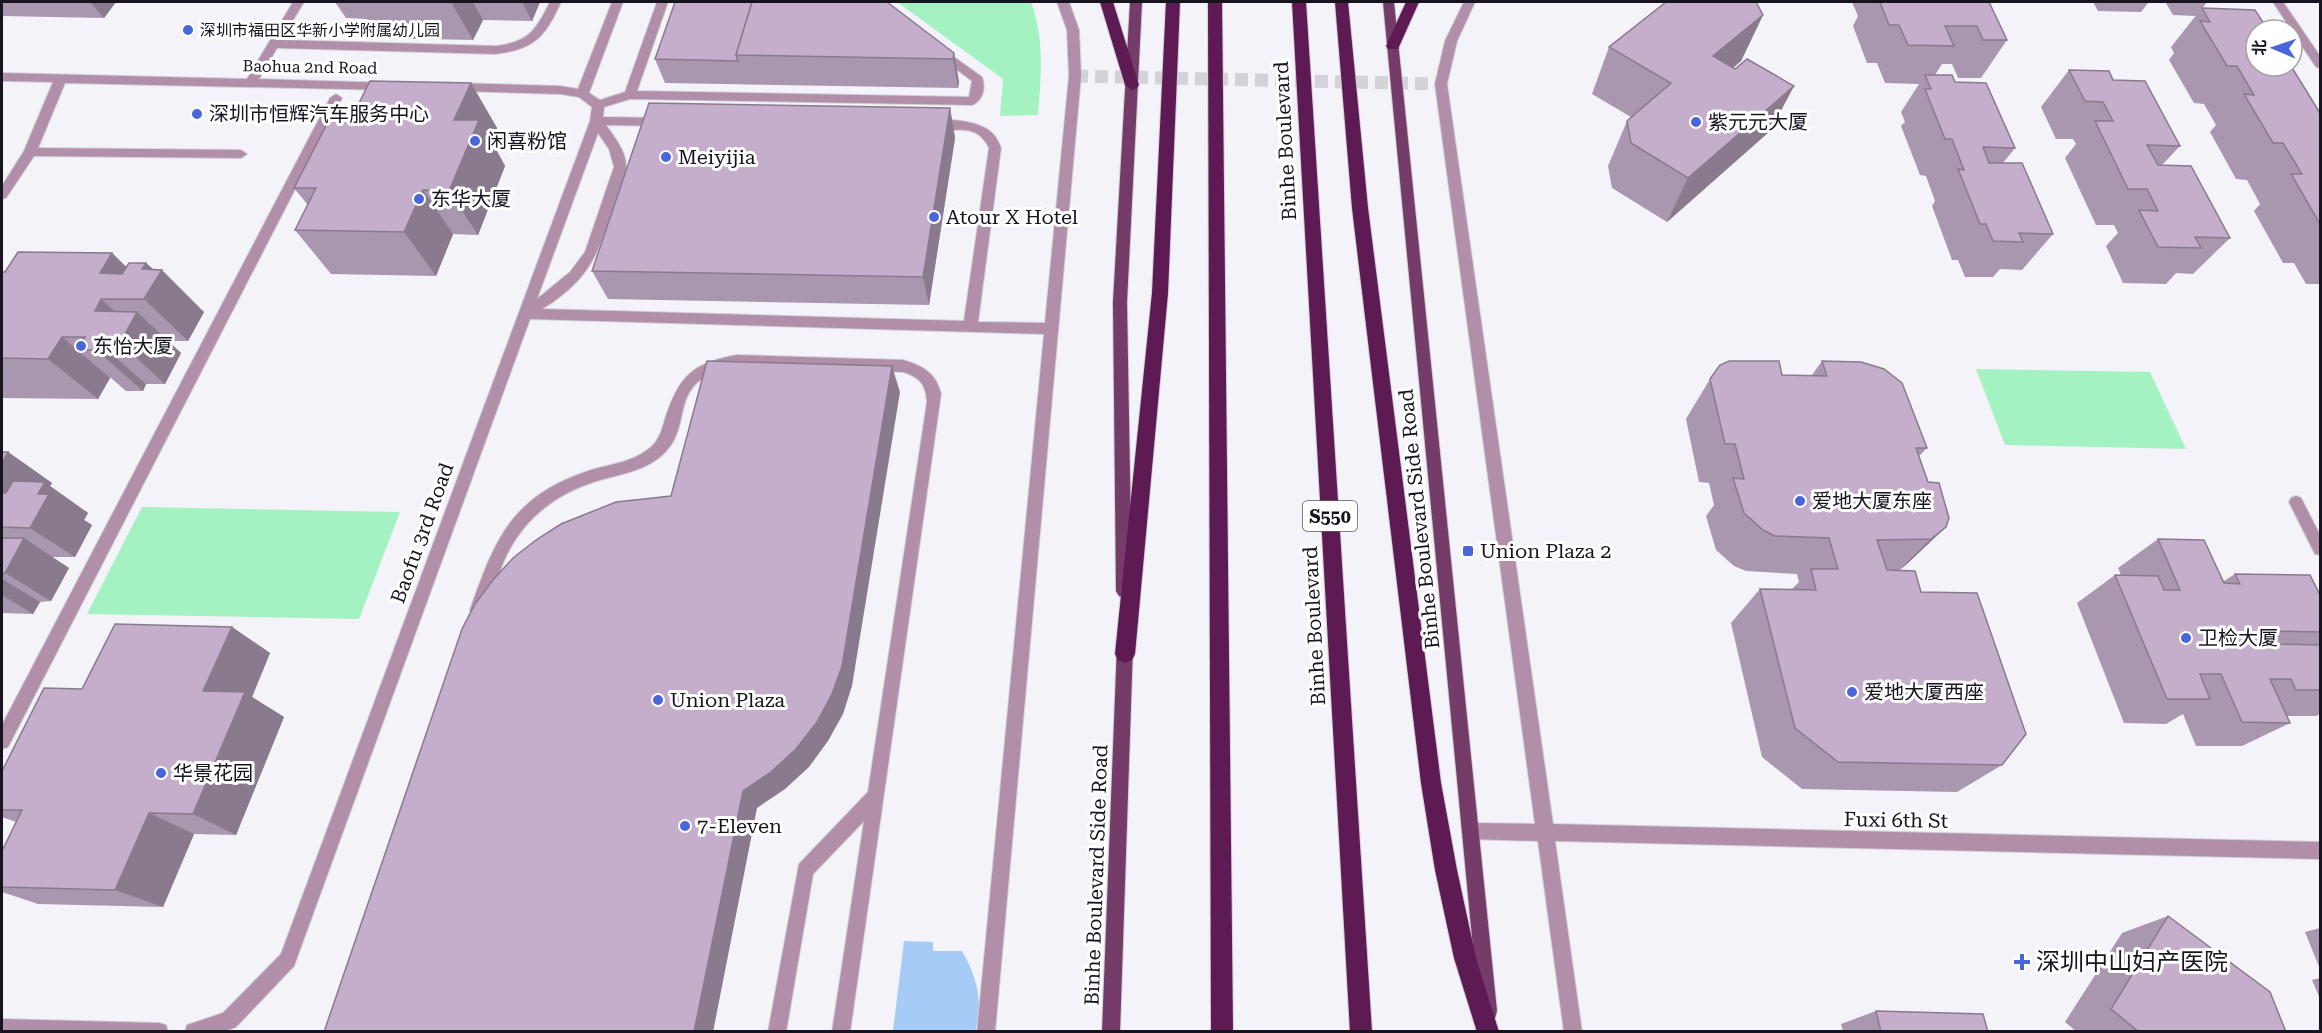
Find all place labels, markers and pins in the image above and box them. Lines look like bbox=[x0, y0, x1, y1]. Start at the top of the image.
place label: 深圳市福田区华新小学附属幼儿园 bbox=[200, 21, 440, 40]
marker: 深圳市福田区华新小学附属幼儿园 bbox=[181, 23, 195, 37]
place label: 深圳市恒辉汽车服务中心 bbox=[209, 102, 429, 126]
marker: 深圳市恒辉汽车服务中心 bbox=[190, 107, 204, 121]
place label: 紫元元大厦 bbox=[1708, 110, 1808, 134]
marker: 紫元元大厦 bbox=[1689, 115, 1703, 129]
place label: 闲喜粉馆 bbox=[487, 129, 567, 153]
marker: 闲喜粉馆 bbox=[468, 134, 482, 148]
place label: Meiyijia bbox=[678, 145, 756, 169]
marker: Meiyijia bbox=[659, 150, 673, 164]
place label: 东华大厦 bbox=[431, 187, 511, 211]
marker: 东华大厦 bbox=[412, 192, 426, 206]
place label: Atour X Hotel bbox=[946, 205, 1078, 229]
marker: Atour X Hotel bbox=[927, 210, 941, 224]
place label: 东怡大厦 bbox=[93, 334, 173, 358]
marker: 东怡大厦 bbox=[74, 339, 88, 353]
place label: 爱地大厦东座 bbox=[1812, 489, 1932, 513]
marker: 爱地大厦东座 bbox=[1793, 494, 1807, 508]
place label: Union Plaza 2 bbox=[1480, 539, 1611, 563]
marker: Union Plaza 2 bbox=[1461, 544, 1475, 558]
place label: 卫检大厦 bbox=[2198, 626, 2278, 650]
marker: 卫检大厦 bbox=[2179, 631, 2193, 645]
place label: 爱地大厦西座 bbox=[1864, 680, 1984, 704]
marker: 爱地大厦西座 bbox=[1845, 685, 1859, 699]
place label: Union Plaza bbox=[670, 688, 785, 712]
marker: Union Plaza bbox=[651, 693, 665, 707]
place label: 华景花园 bbox=[173, 761, 253, 785]
marker: 华景花园 bbox=[154, 766, 168, 780]
place label: 7-Eleven bbox=[697, 814, 782, 838]
marker: 7-Eleven bbox=[678, 819, 692, 833]
place label: 深圳中山妇产医院 bbox=[2036, 948, 2228, 976]
marker: 深圳中山妇产医院 bbox=[2013, 953, 2031, 971]

